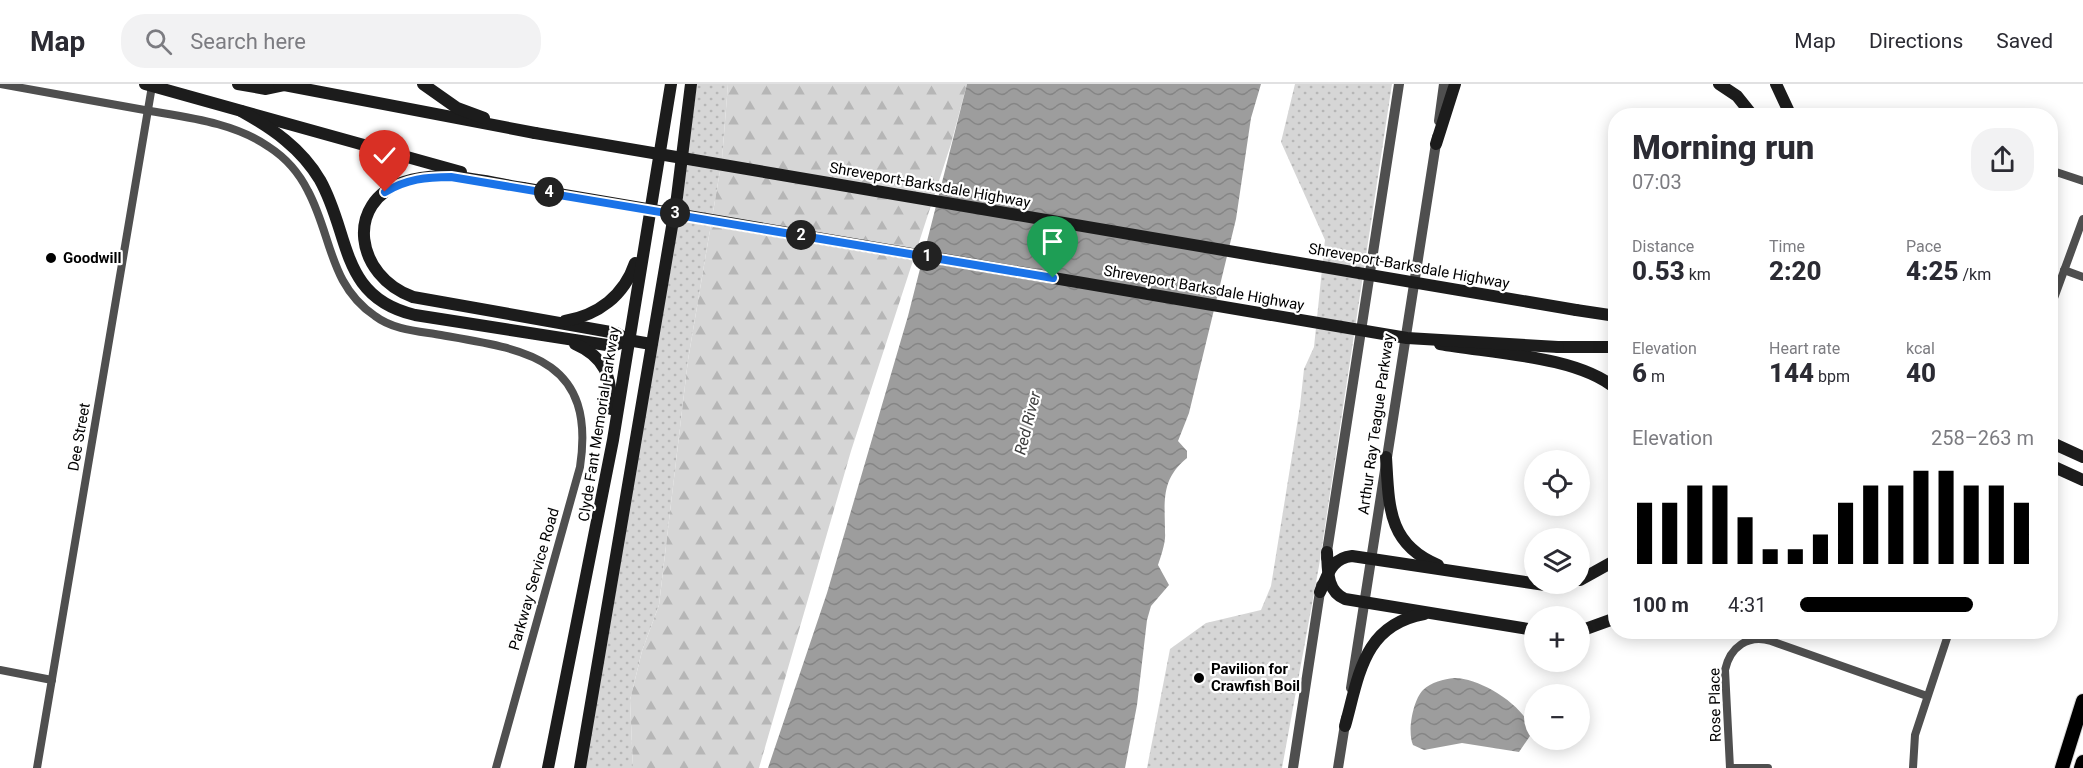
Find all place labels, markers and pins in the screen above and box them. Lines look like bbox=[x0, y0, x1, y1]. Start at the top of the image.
pin bbox=[359, 130, 410, 192]
pin: 4 bbox=[534, 177, 564, 207]
pin: 3 bbox=[660, 198, 690, 228]
pin bbox=[1027, 216, 1078, 278]
pin: 2 bbox=[786, 220, 816, 250]
pin: 1 bbox=[912, 241, 942, 271]
place label: Goodwill bbox=[63, 249, 122, 267]
marker: Goodwill bbox=[44, 251, 58, 265]
place label: Pavilion for Crawfish Boil bbox=[1211, 660, 1300, 695]
marker: Pavilion for Crawfish Boil bbox=[1192, 671, 1206, 685]

